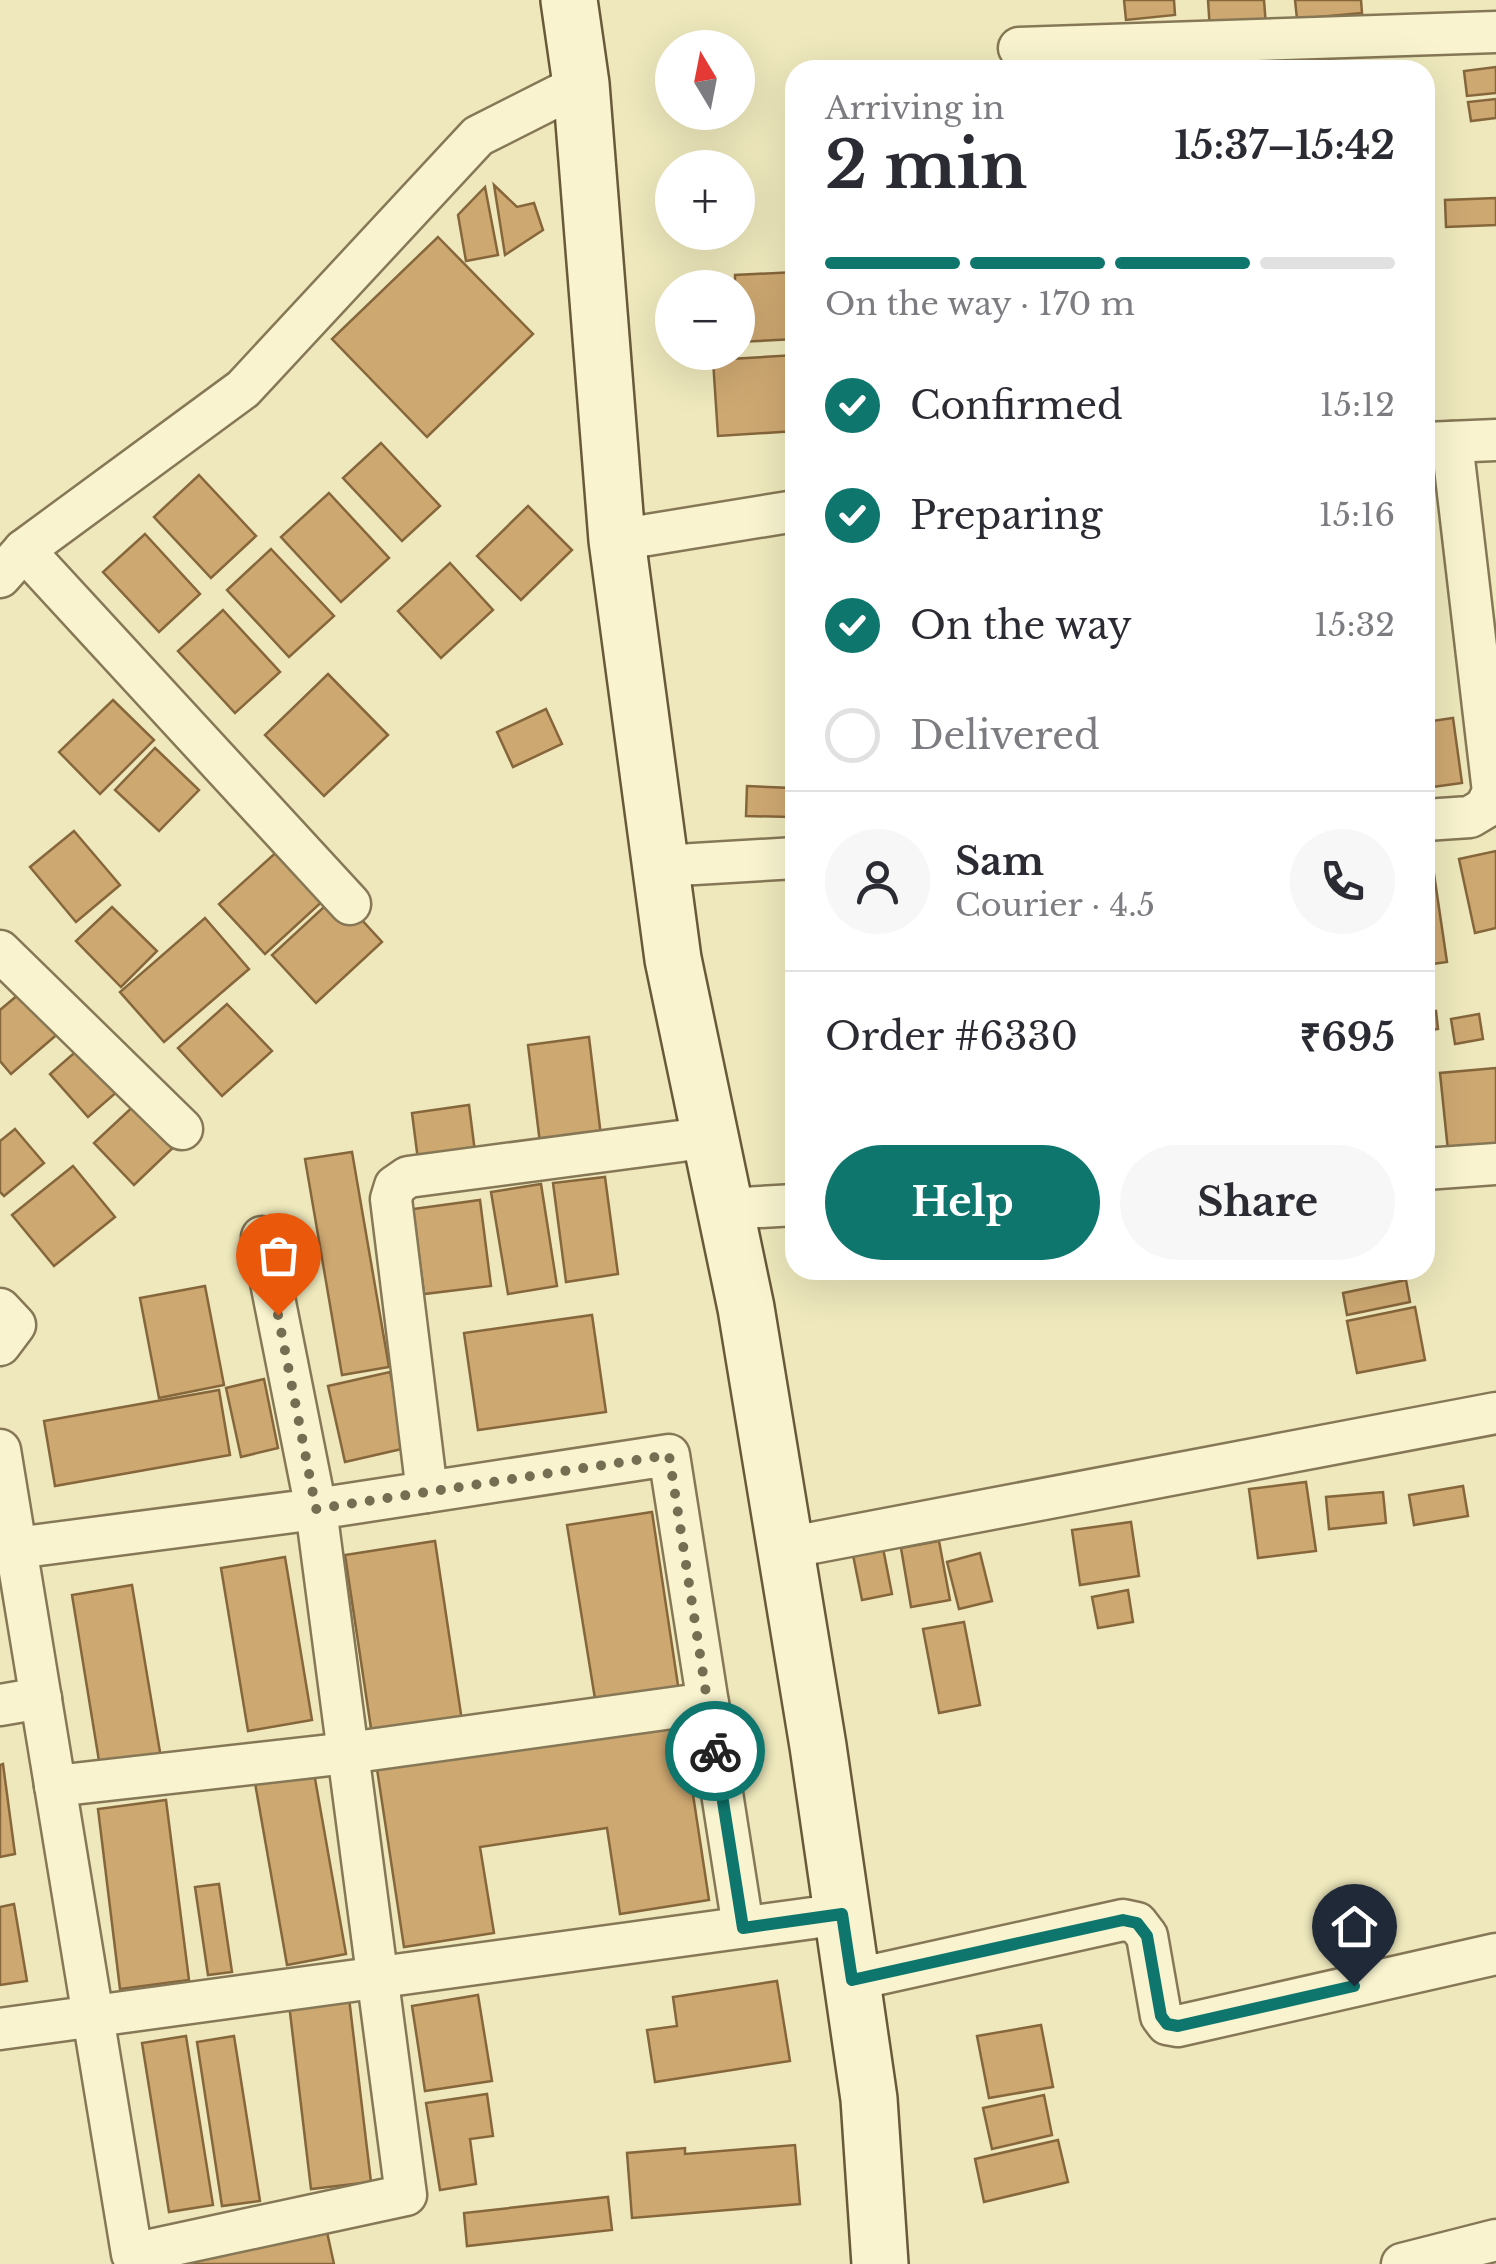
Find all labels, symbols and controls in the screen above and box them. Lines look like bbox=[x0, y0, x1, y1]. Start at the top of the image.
north arrow bbox=[655, 30, 755, 130]
map controls bbox=[655, 30, 755, 370]
text: Arriving in bbox=[825, 88, 1004, 128]
text: 15:37–15:42 bbox=[1174, 122, 1395, 169]
text: 2 min bbox=[825, 125, 1027, 206]
button: + bbox=[655, 150, 755, 250]
button: − bbox=[655, 270, 755, 370]
text: On the way · 170 m bbox=[825, 284, 1135, 324]
icon: check bbox=[825, 378, 880, 433]
text: Confirmed bbox=[910, 382, 1123, 429]
text: 15:12 bbox=[1319, 385, 1395, 425]
icon: check bbox=[825, 488, 880, 543]
text: Preparing bbox=[910, 492, 1102, 539]
text: 15:16 bbox=[1319, 495, 1395, 535]
icon: check bbox=[825, 598, 880, 653]
text: On the way bbox=[910, 602, 1132, 649]
text: 15:32 bbox=[1314, 605, 1395, 645]
text: Delivered bbox=[910, 712, 1100, 759]
button: person bbox=[825, 829, 930, 934]
button: phone bbox=[1290, 829, 1395, 934]
text: Sam bbox=[955, 838, 1044, 885]
text: Courier · 4.5 bbox=[955, 885, 1155, 925]
text: Order #6330 bbox=[825, 1013, 1078, 1060]
text: ₹695 bbox=[1299, 1014, 1395, 1061]
button: Help bbox=[825, 1145, 1100, 1260]
button: Share bbox=[1120, 1145, 1395, 1260]
pin bbox=[236, 1213, 321, 1316]
icon: bag bbox=[251, 1228, 306, 1283]
courier bbox=[665, 1701, 765, 1801]
icon: bike bbox=[688, 1724, 743, 1779]
pin bbox=[1312, 1884, 1397, 1987]
icon: home bbox=[1327, 1899, 1382, 1954]

